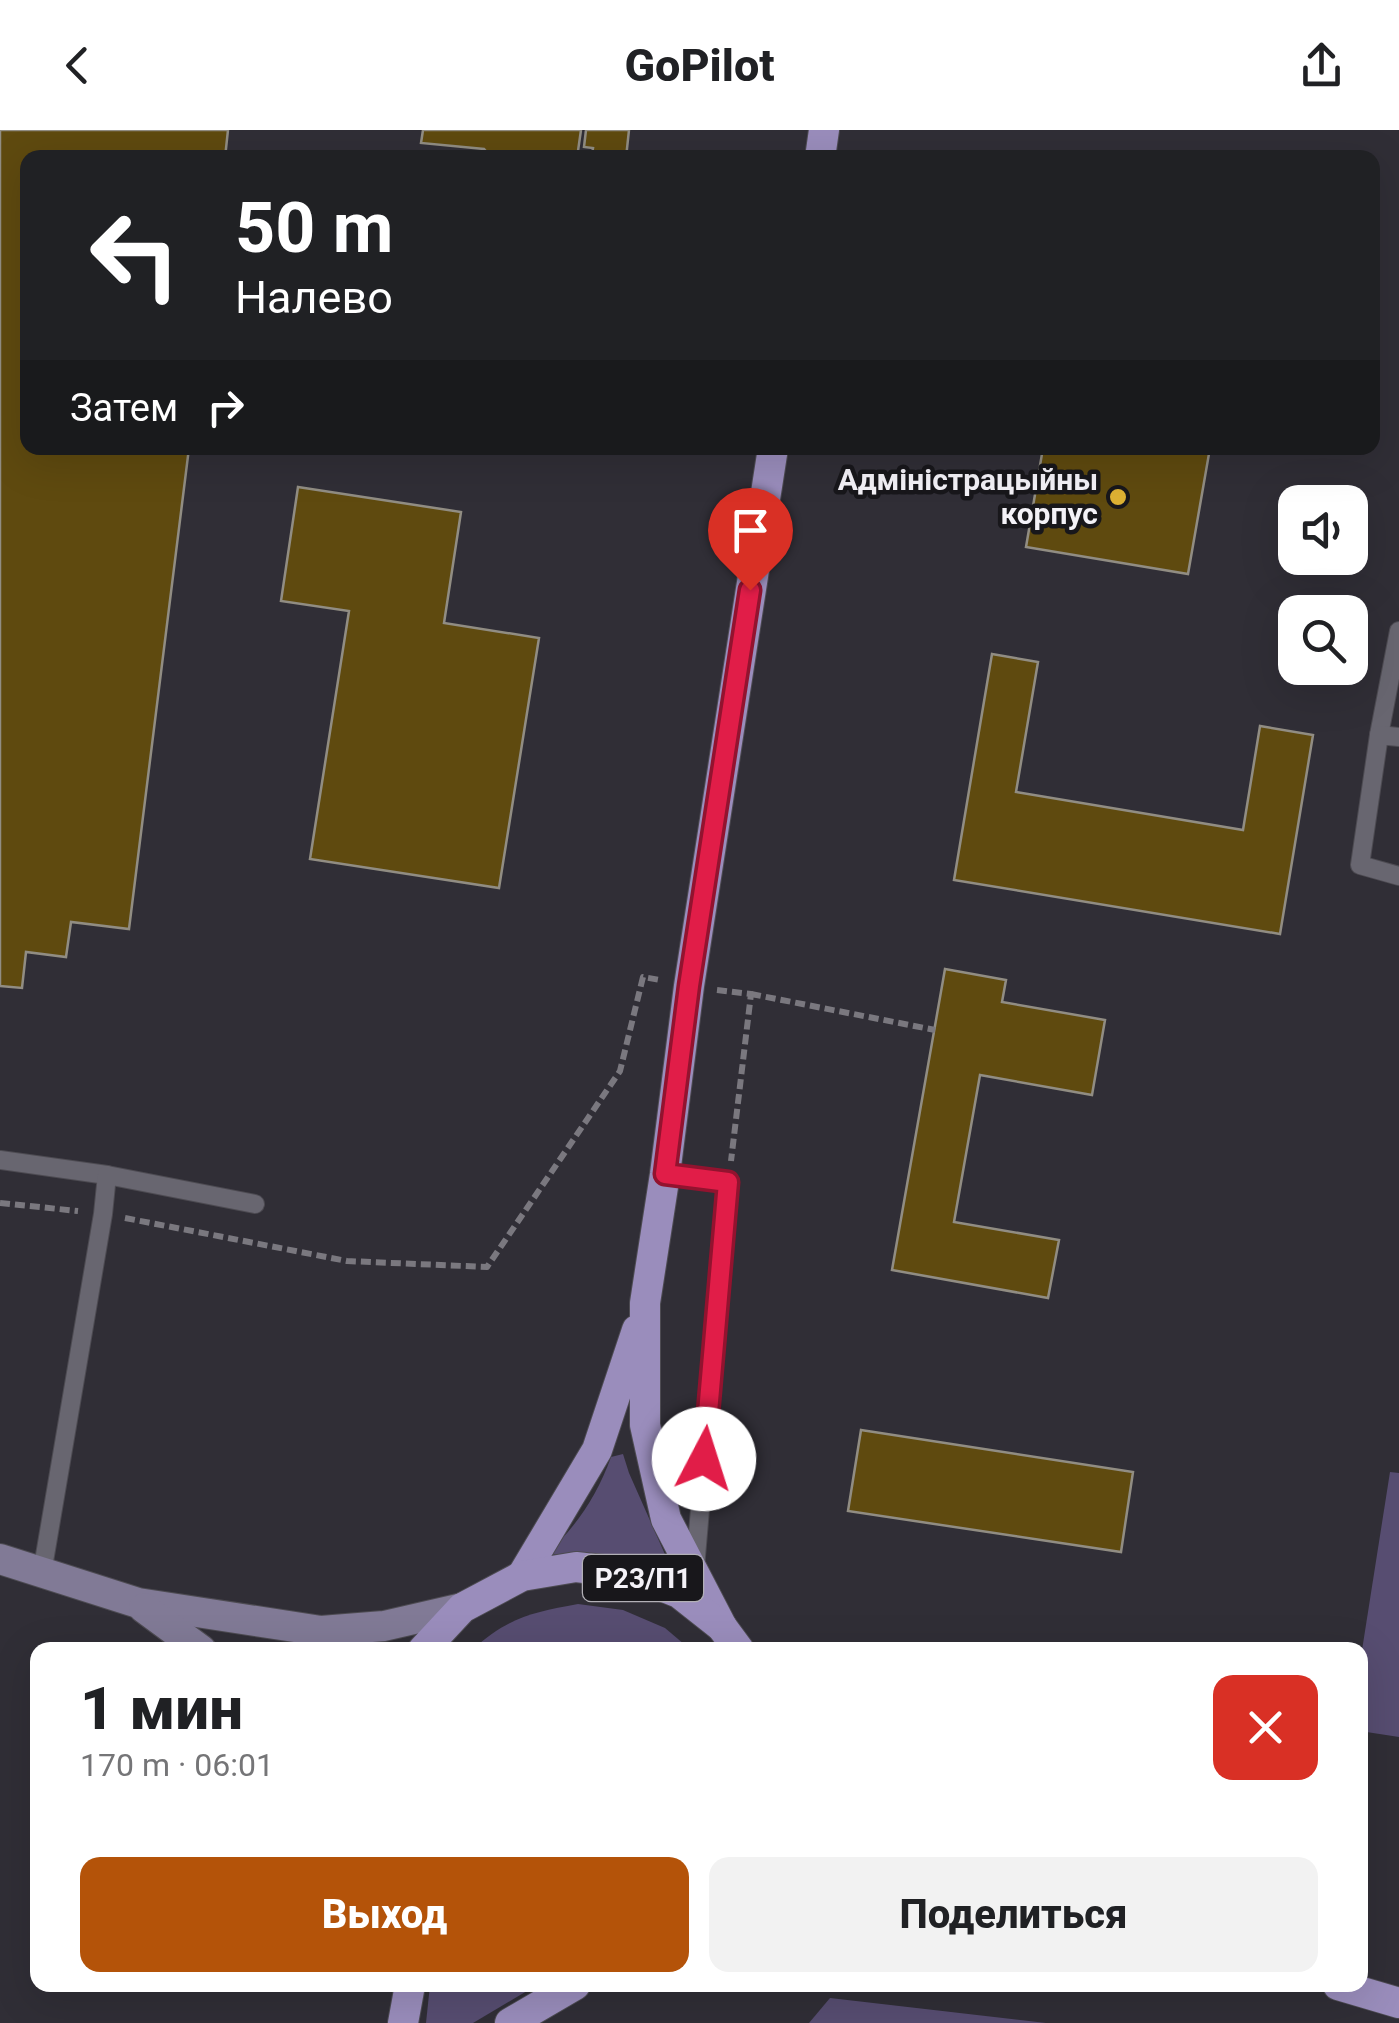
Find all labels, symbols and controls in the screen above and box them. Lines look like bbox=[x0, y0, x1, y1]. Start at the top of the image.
icon: back bbox=[50, 38, 105, 93]
icon: share bbox=[1294, 38, 1349, 93]
text: GoPilot bbox=[624, 39, 775, 92]
text: 50 m bbox=[235, 187, 393, 269]
icon: left bbox=[70, 190, 200, 320]
text: Налево bbox=[235, 271, 393, 324]
icon: right bbox=[198, 380, 253, 435]
text: Затем bbox=[70, 386, 178, 430]
place label: Адміністрацыйны корпус bbox=[838, 462, 1098, 531]
map controls bbox=[1278, 485, 1368, 685]
button: sound bbox=[1278, 485, 1368, 575]
marker: Адміністрацыйны корпус bbox=[1107, 486, 1129, 508]
pin bbox=[708, 488, 793, 591]
icon: arrive bbox=[723, 503, 778, 558]
button: search bbox=[1278, 595, 1368, 685]
position arrow bbox=[652, 1407, 756, 1511]
road number: Р23/П1 bbox=[583, 1555, 703, 1601]
text: 1 мин bbox=[80, 1673, 243, 1744]
button: close bbox=[1213, 1675, 1318, 1780]
text: 170 m · 06:01 bbox=[80, 1746, 274, 1784]
button: Выход bbox=[80, 1857, 689, 1972]
button: Поделиться bbox=[709, 1857, 1318, 1972]

